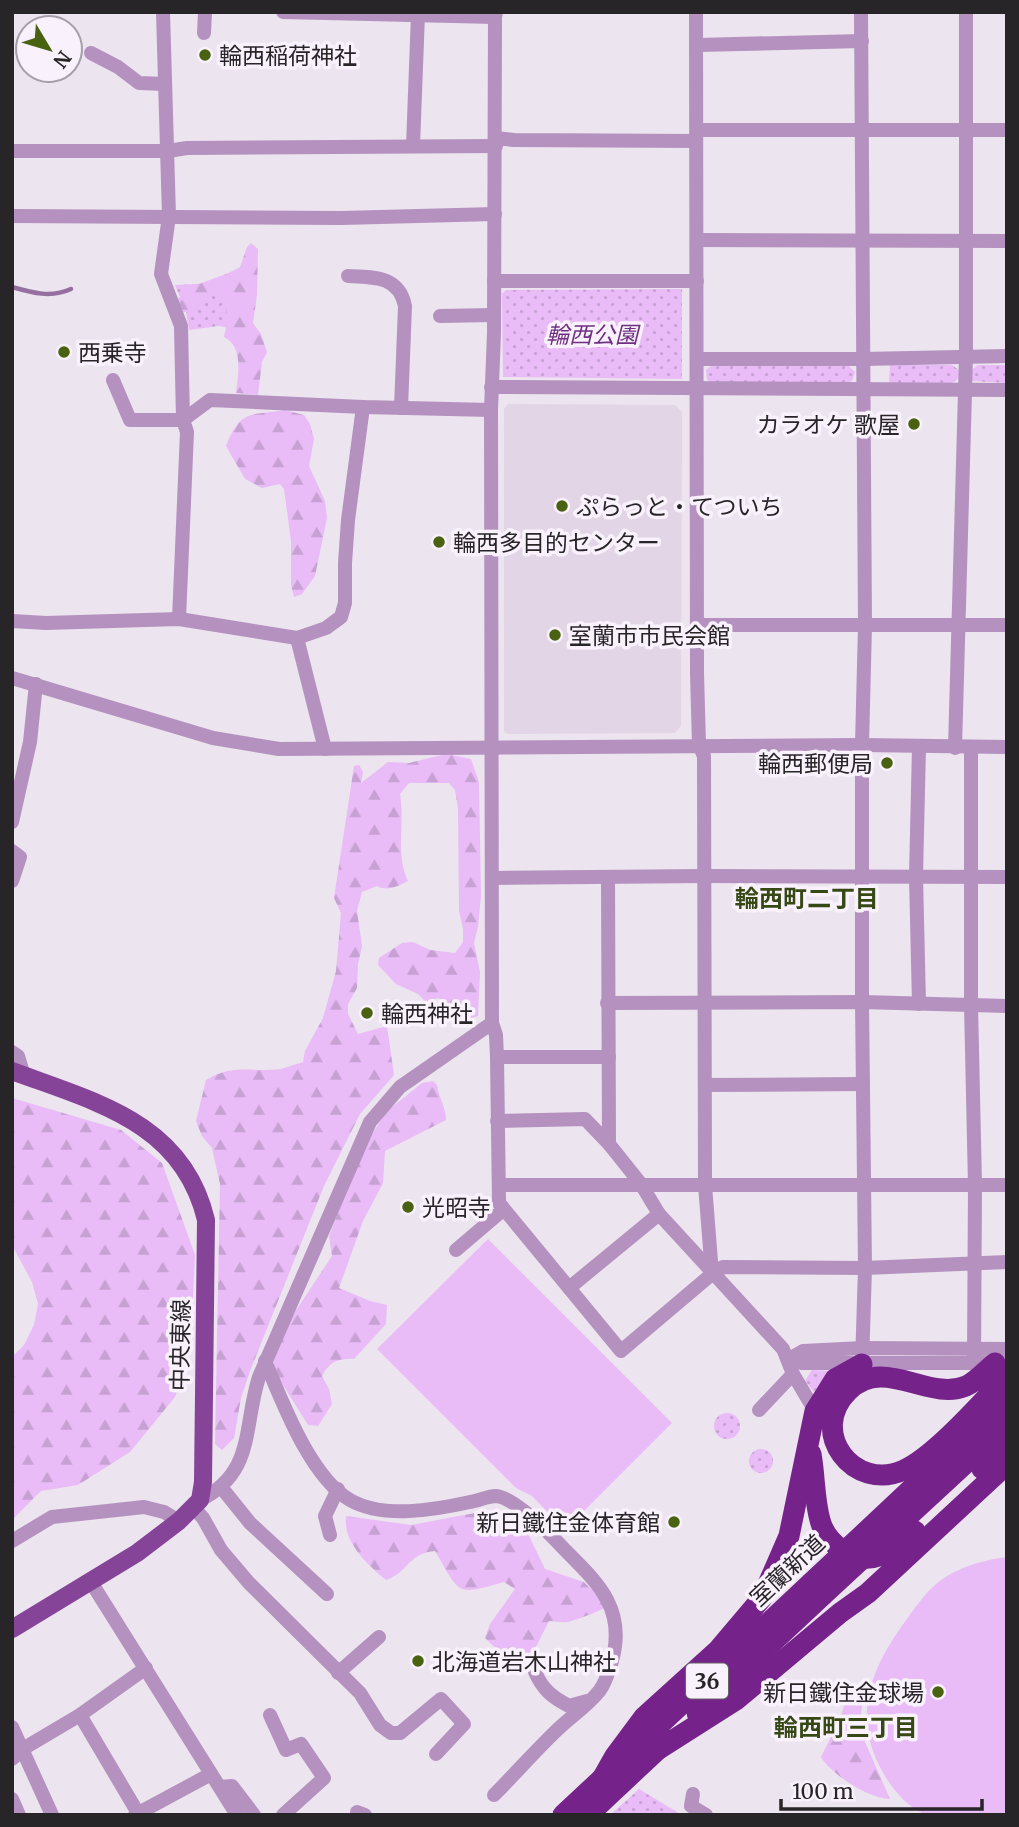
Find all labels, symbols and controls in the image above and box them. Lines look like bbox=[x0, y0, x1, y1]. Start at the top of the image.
north arrow bbox=[14, 14, 84, 84]
place label: 輪西稲荷神社 bbox=[219, 41, 357, 70]
text: N bbox=[48, 46, 76, 73]
marker: 輪西稲荷神社 bbox=[197, 47, 213, 63]
park label: 輪西公園 bbox=[546, 320, 641, 349]
place label: 西乗寺 bbox=[78, 338, 147, 367]
marker: 西乗寺 bbox=[56, 344, 72, 360]
place label: カラオケ 歌屋 bbox=[757, 410, 900, 439]
marker: カラオケ 歌屋 bbox=[906, 416, 922, 432]
place label: ぷらっと・てついち bbox=[576, 492, 783, 521]
marker: ぷらっと・てついち bbox=[554, 498, 570, 514]
place label: 輪西多目的センター bbox=[453, 528, 660, 557]
marker: 輪西多目的センター bbox=[431, 534, 447, 550]
place label: 室蘭市市民会館 bbox=[569, 621, 730, 650]
marker: 室蘭市市民会館 bbox=[547, 627, 563, 643]
place label: 輪西郵便局 bbox=[758, 749, 873, 778]
marker: 輪西郵便局 bbox=[879, 755, 895, 771]
district label: 輪西町二丁目 bbox=[735, 883, 879, 914]
place label: 輪西神社 bbox=[381, 999, 473, 1028]
marker: 輪西神社 bbox=[359, 1005, 375, 1021]
place label: 光昭寺 bbox=[422, 1193, 491, 1222]
marker: 光昭寺 bbox=[400, 1199, 416, 1215]
street label: 中央東線 bbox=[165, 1299, 195, 1391]
place label: 新日鐵住金体育館 bbox=[476, 1508, 660, 1537]
marker: 新日鐵住金体育館 bbox=[666, 1514, 682, 1530]
street label: 室蘭新道 bbox=[743, 1528, 831, 1612]
place label: 北海道岩木山神社 bbox=[432, 1647, 616, 1676]
marker: 北海道岩木山神社 bbox=[410, 1653, 426, 1669]
road number: 36 bbox=[686, 1664, 728, 1698]
place label: 新日鐵住金球場 bbox=[763, 1678, 924, 1707]
marker: 新日鐵住金球場 bbox=[930, 1684, 946, 1700]
district label: 輪西町三丁目 bbox=[774, 1712, 918, 1743]
scale bar bbox=[781, 1768, 982, 1812]
text: 100 m bbox=[792, 1778, 854, 1805]

